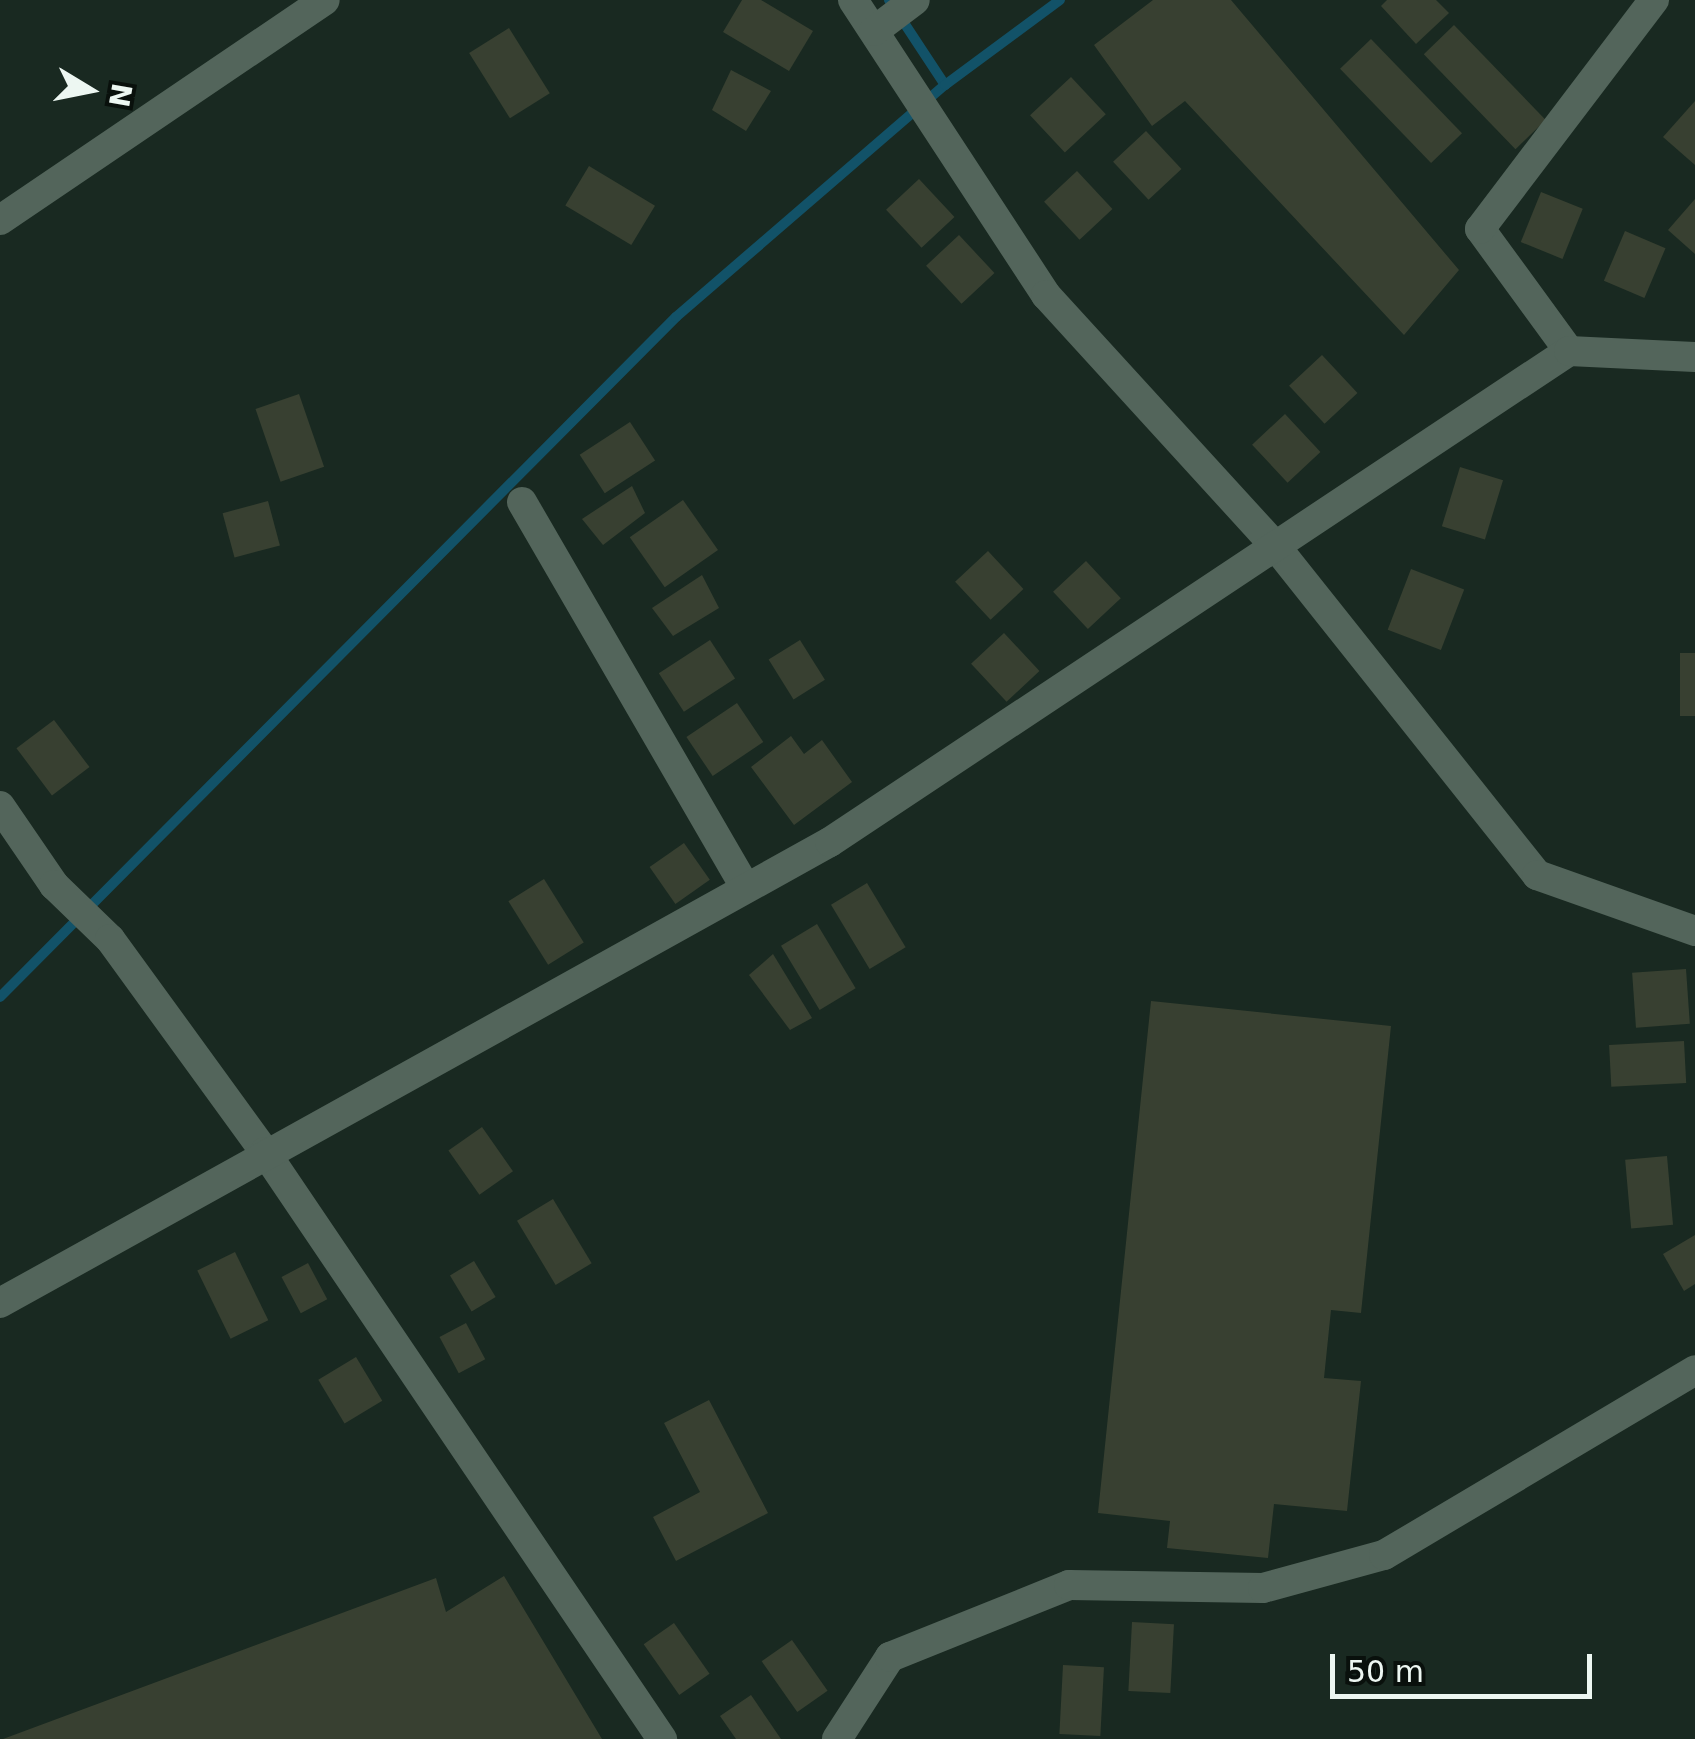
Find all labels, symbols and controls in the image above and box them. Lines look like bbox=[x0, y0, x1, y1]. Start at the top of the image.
north arrow bbox=[40, 40, 140, 140]
text: N bbox=[102, 81, 138, 110]
scale bar bbox=[1335, 1634, 1598, 1696]
text: 50 m bbox=[1347, 1654, 1424, 1689]

